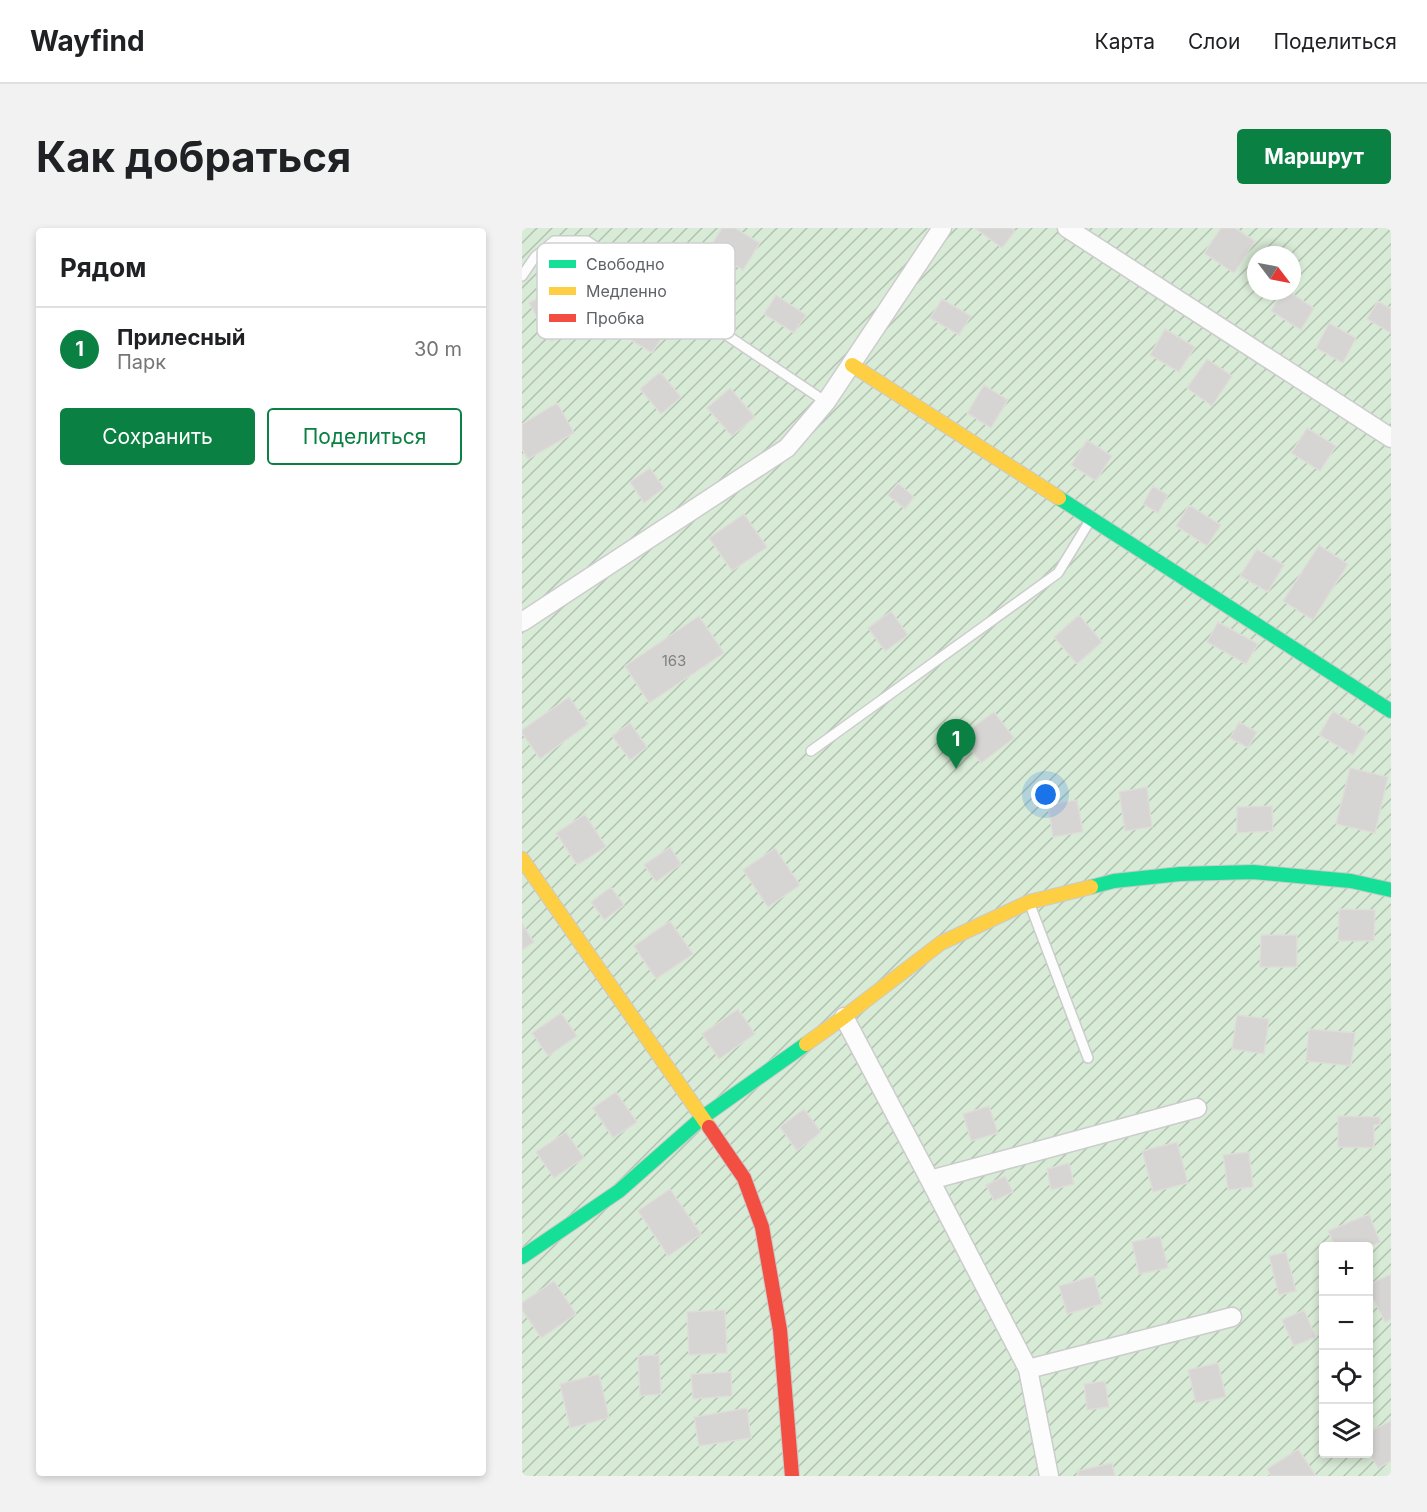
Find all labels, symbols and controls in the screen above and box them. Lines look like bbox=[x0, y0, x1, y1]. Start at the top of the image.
text: Wayfind bbox=[30, 24, 145, 58]
text: Карта bbox=[1095, 29, 1155, 54]
text: Слои bbox=[1188, 29, 1240, 54]
text: Поделиться bbox=[1273, 29, 1397, 54]
button: Маршрут bbox=[1237, 129, 1391, 184]
text: Как добраться bbox=[36, 131, 351, 182]
legend bbox=[537, 243, 735, 339]
north arrow bbox=[1247, 246, 1301, 300]
text: Рядом bbox=[60, 252, 146, 283]
text: Свободно bbox=[586, 254, 665, 274]
text: Медленно bbox=[586, 281, 667, 301]
text: Пробка bbox=[586, 308, 644, 328]
text: Прилесный bbox=[117, 324, 245, 350]
text: 1 bbox=[75, 337, 84, 361]
text: 30 m bbox=[414, 337, 462, 361]
text: Парк bbox=[117, 350, 166, 374]
button: Сохранить bbox=[60, 408, 255, 465]
button: Поделиться bbox=[267, 408, 462, 465]
house number: 163 bbox=[662, 651, 686, 670]
pin: 1 bbox=[936, 720, 976, 769]
your location bbox=[1031, 780, 1060, 809]
map controls bbox=[1319, 1242, 1373, 1458]
button: + bbox=[1319, 1242, 1373, 1296]
button: − bbox=[1319, 1296, 1373, 1350]
button: locate bbox=[1319, 1350, 1373, 1404]
button: layers bbox=[1319, 1404, 1373, 1458]

